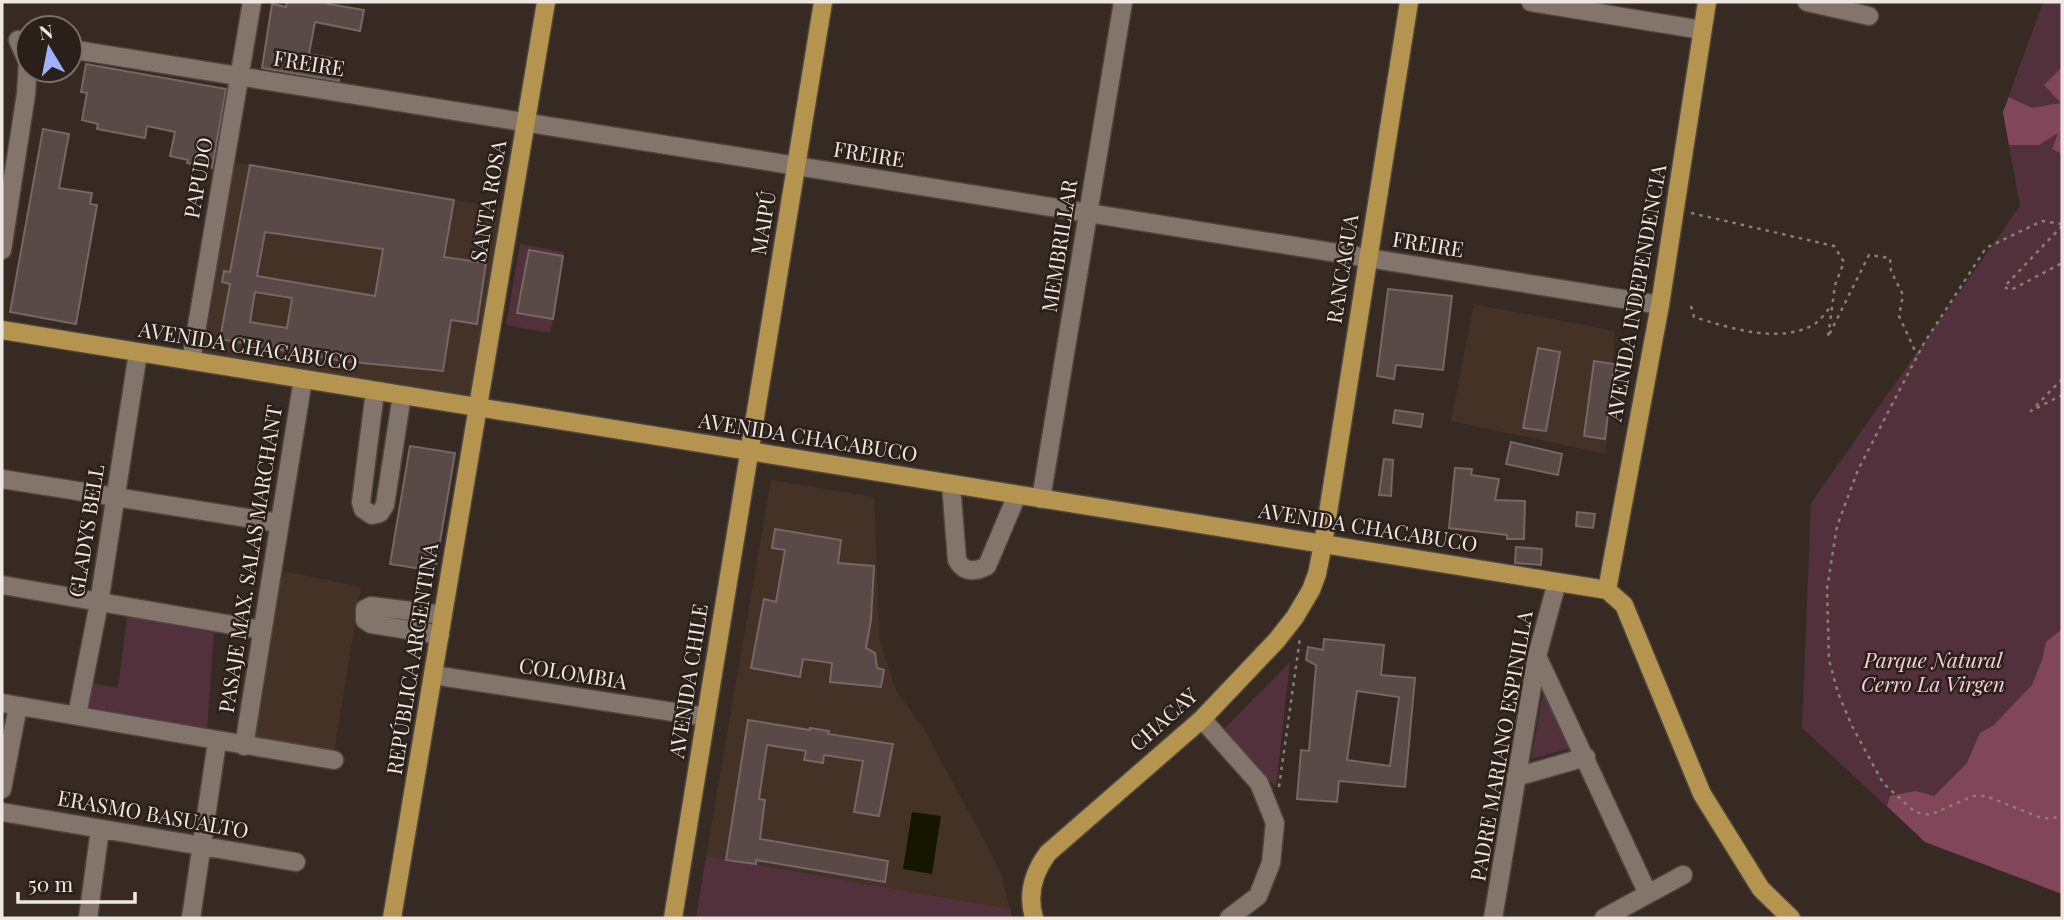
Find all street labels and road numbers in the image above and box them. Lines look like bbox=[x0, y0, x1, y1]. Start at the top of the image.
street label: FREIRE bbox=[272, 43, 347, 81]
street label: FREIRE bbox=[832, 134, 907, 172]
street label: PAPUDO bbox=[176, 135, 218, 220]
street label: SANTA ROSA bbox=[463, 137, 512, 264]
street label: AVENIDA INDEPENDENCIA bbox=[1598, 161, 1672, 424]
street label: MEMBRILLAR bbox=[1034, 177, 1082, 314]
street label: MAIPÚ bbox=[743, 188, 781, 257]
street label: RANCAGUA bbox=[1319, 211, 1364, 325]
street label: FREIRE bbox=[1391, 224, 1466, 262]
street label: AVENIDA CHACABUCO bbox=[136, 314, 360, 376]
street label: PASAJE MAX. SALAS MARCHANT bbox=[211, 403, 287, 715]
street label: AVENIDA CHACABUCO bbox=[696, 405, 920, 467]
street label: GLADYS BELL bbox=[61, 462, 109, 599]
street label: AVENIDA CHACABUCO bbox=[1256, 495, 1480, 557]
street label: REPÚBLICA ARGENTINA bbox=[379, 540, 443, 777]
street label: AVENIDA CHILE bbox=[661, 601, 713, 761]
street label: PADRE MARIANO ESPINILLA bbox=[1462, 607, 1538, 883]
street label: COLOMBIA bbox=[517, 650, 630, 695]
street label: CHACAY bbox=[1123, 680, 1203, 756]
street label: ERASMO BASUALTO bbox=[56, 782, 251, 844]

